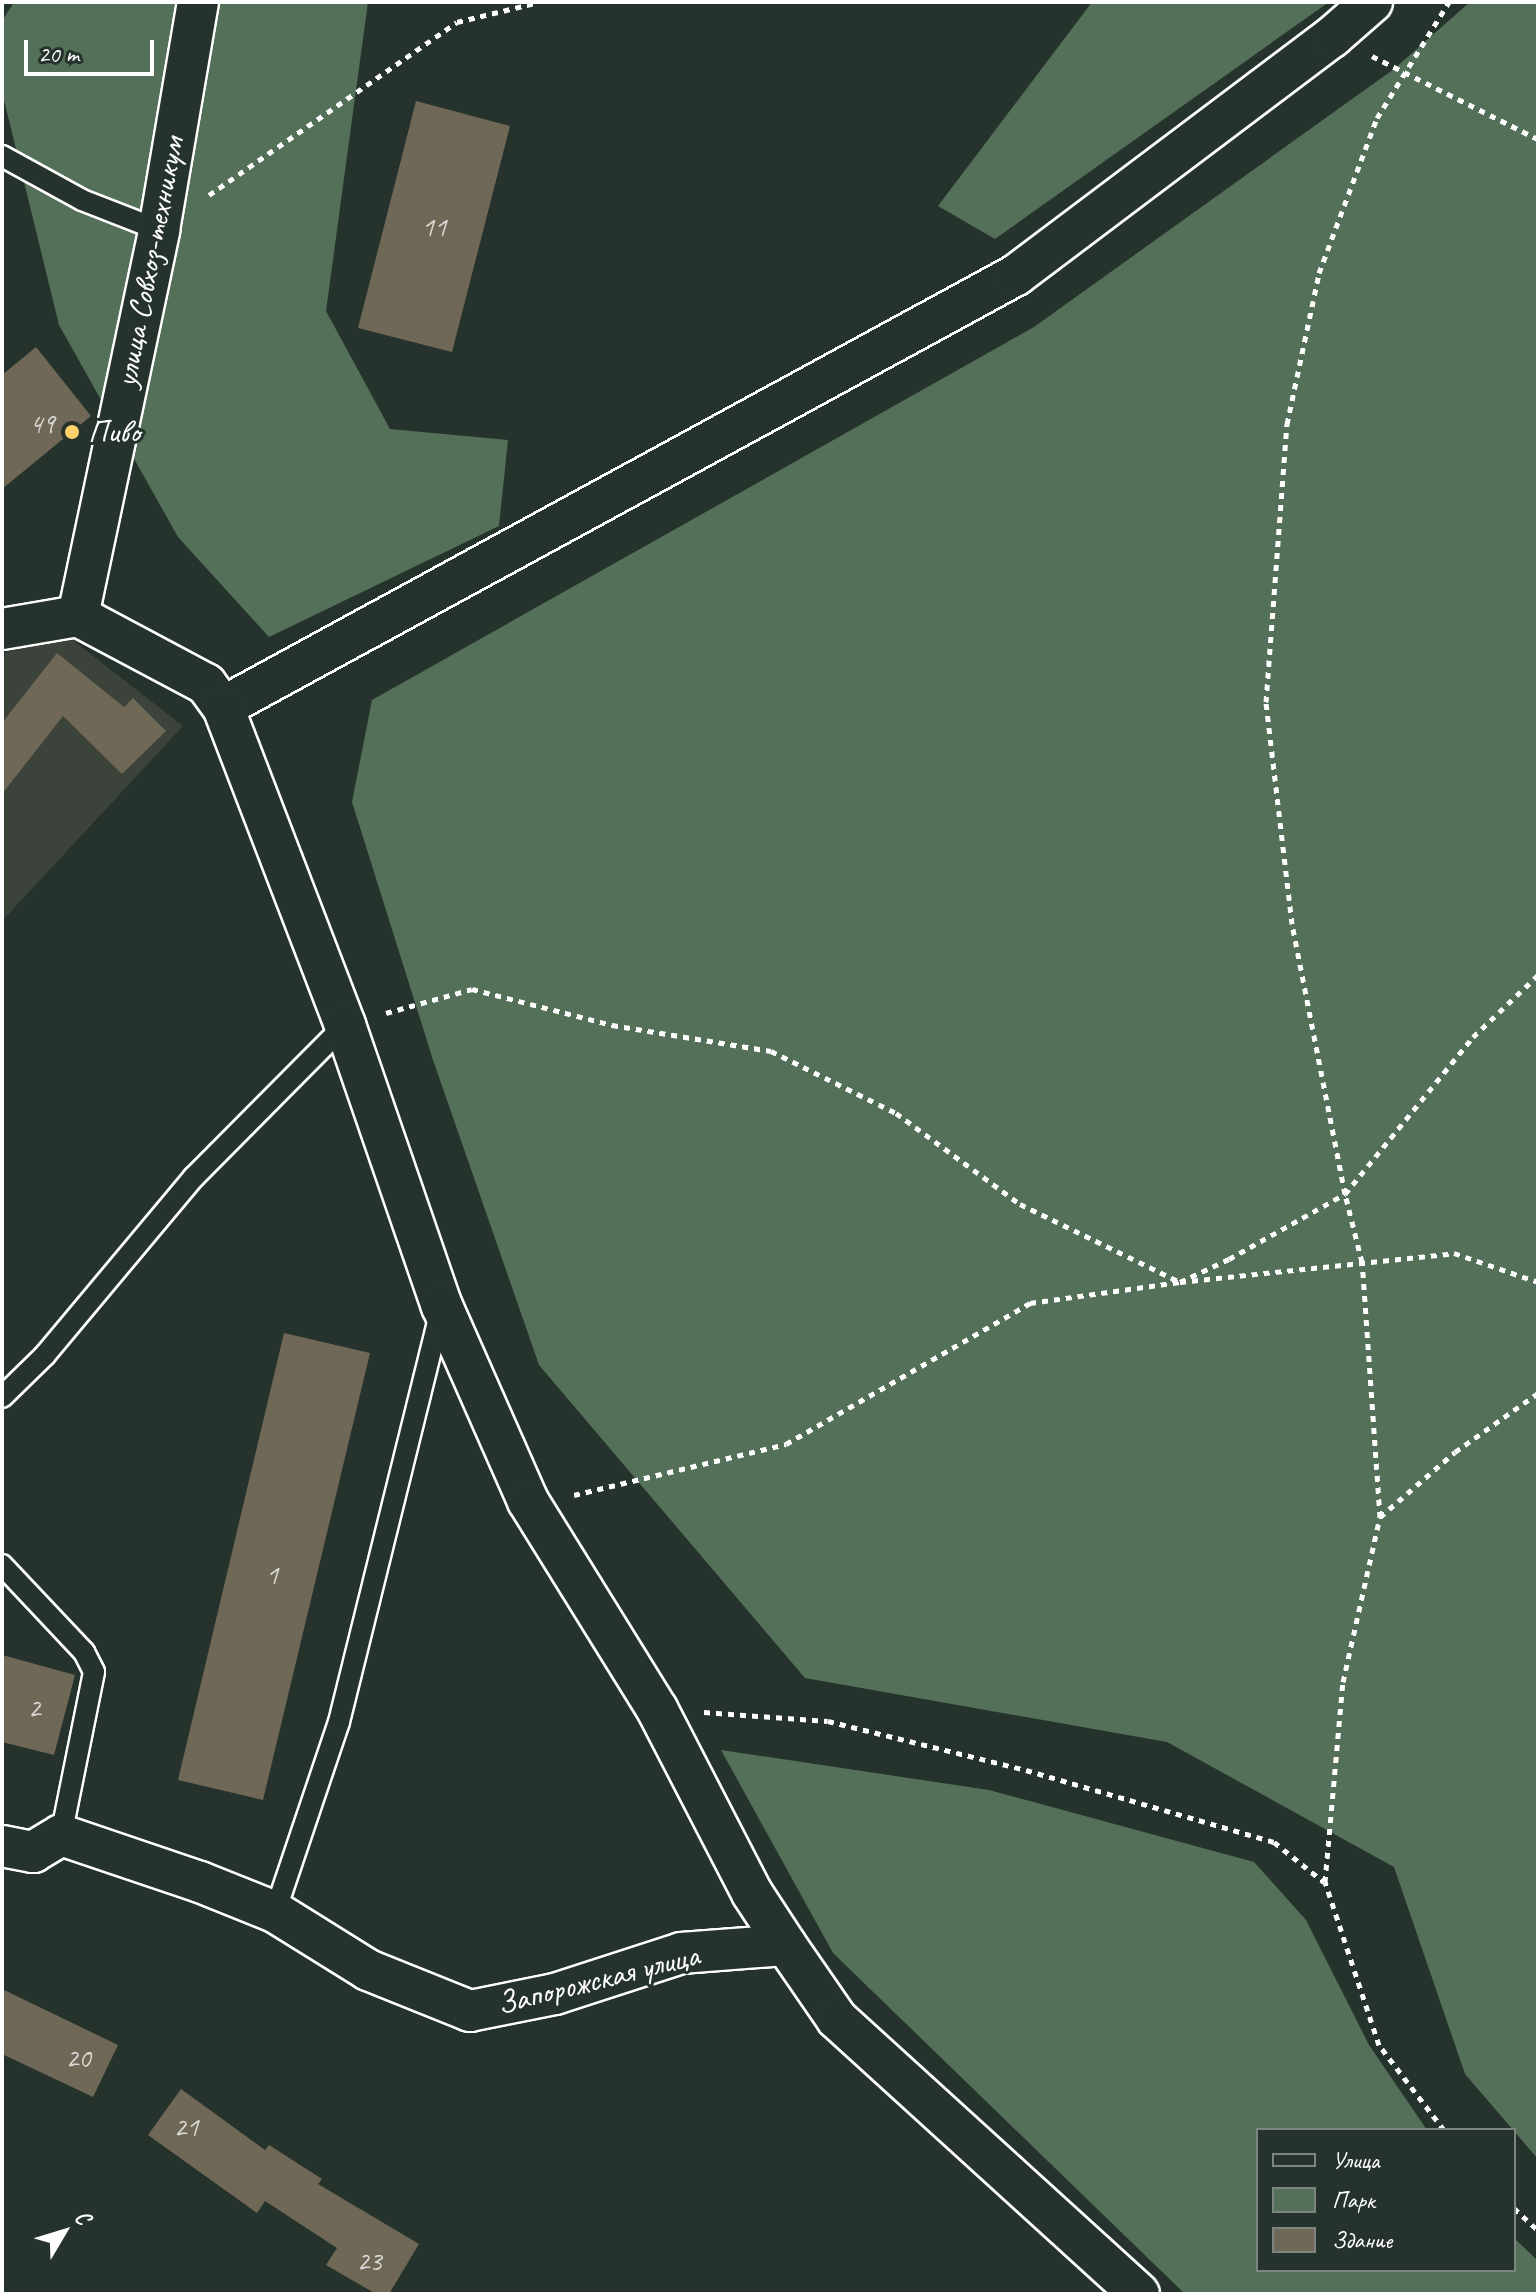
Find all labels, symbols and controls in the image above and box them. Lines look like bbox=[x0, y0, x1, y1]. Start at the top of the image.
scale bar bbox=[28, 24, 158, 74]
text: 20 m bbox=[38, 39, 79, 69]
street label: улица Совхоз-техникум bbox=[107, 134, 193, 390]
house number: 11 bbox=[421, 210, 447, 244]
house number: 49 bbox=[29, 407, 55, 441]
place label: Пиво bbox=[88, 413, 140, 451]
marker: Пиво bbox=[63, 423, 81, 441]
house number: 1 bbox=[266, 1558, 278, 1592]
house number: 2 bbox=[28, 1691, 40, 1725]
street label: Запорожская улица bbox=[492, 1936, 704, 2024]
house number: 20 bbox=[65, 2041, 91, 2075]
house number: 21 bbox=[173, 2110, 199, 2144]
legend bbox=[1256, 2128, 1516, 2272]
text: Улица bbox=[1332, 2145, 1380, 2175]
text: Парк bbox=[1332, 2185, 1375, 2215]
north arrow bbox=[24, 2192, 104, 2272]
text: С bbox=[69, 2204, 97, 2230]
text: Здание bbox=[1332, 2225, 1392, 2255]
house number: 23 bbox=[356, 2244, 382, 2278]

